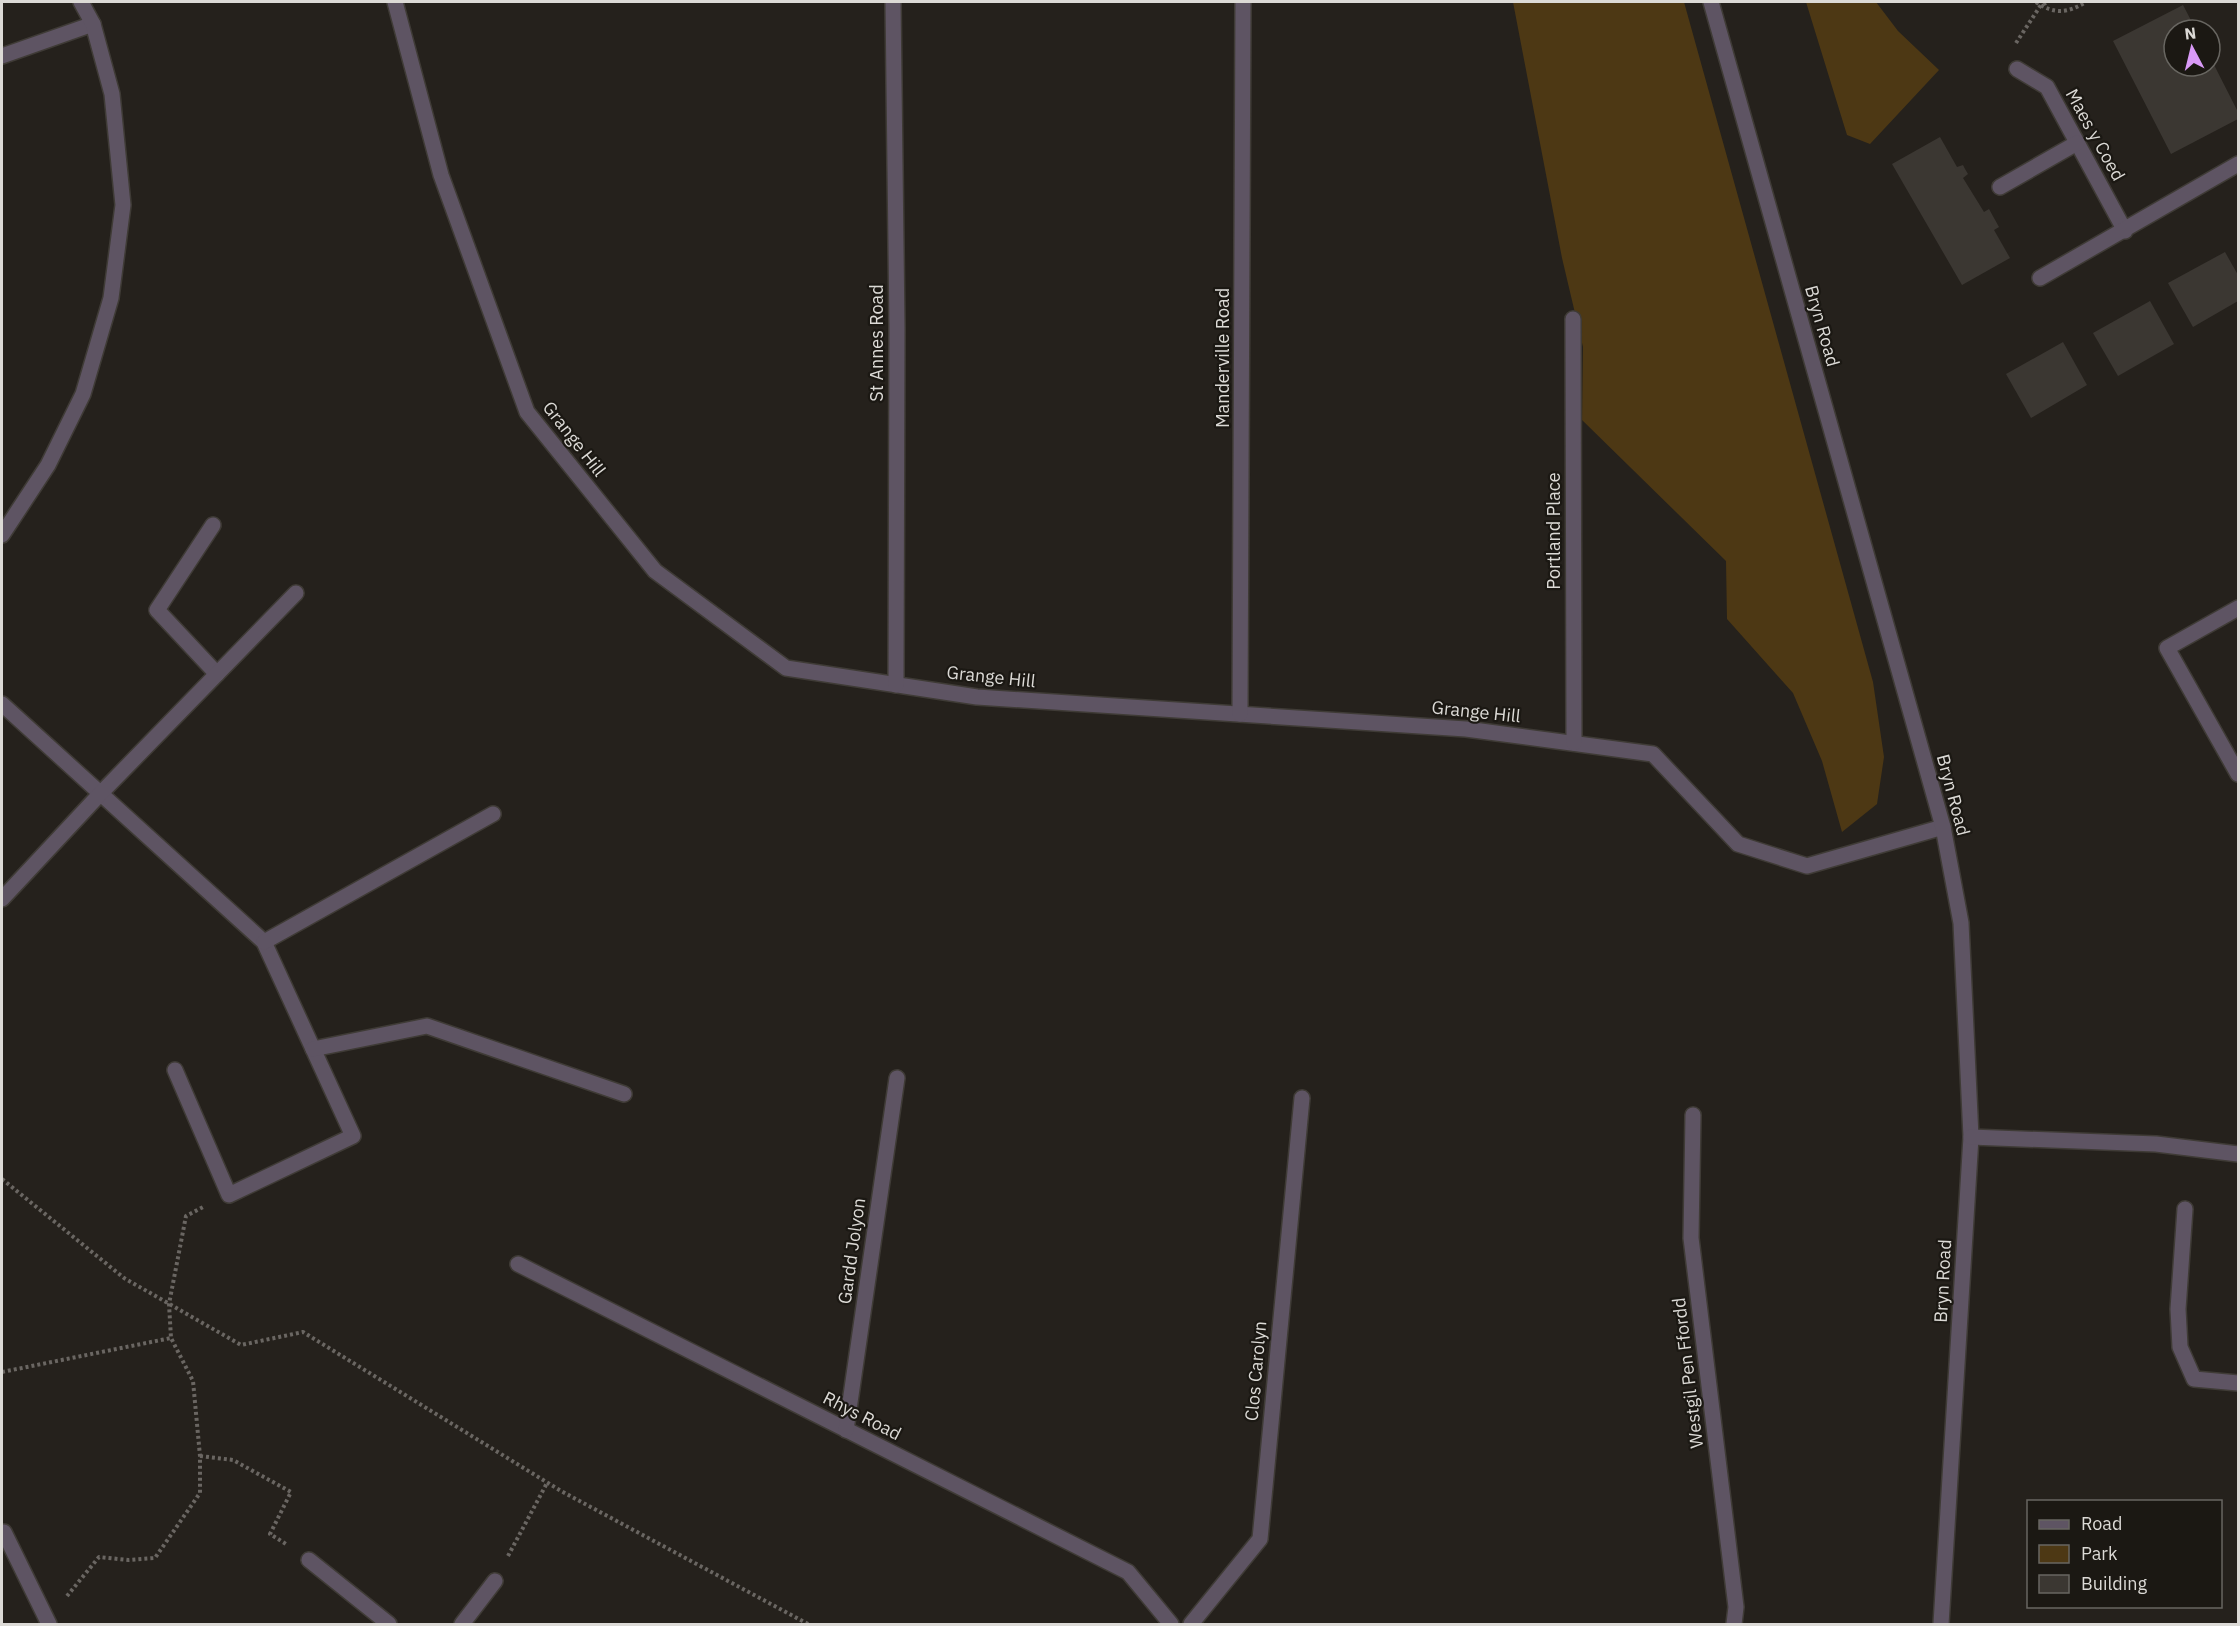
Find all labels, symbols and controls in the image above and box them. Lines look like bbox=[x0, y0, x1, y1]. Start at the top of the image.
north arrow bbox=[2162, 18, 2222, 78]
text: N bbox=[2183, 22, 2197, 44]
street label: Maes y Coed bbox=[2061, 85, 2130, 185]
street label: Bryn Road bbox=[1800, 283, 1845, 369]
street label: St Annes Road bbox=[865, 284, 888, 402]
street label: Manderville Road bbox=[1211, 288, 1234, 428]
street label: Grange Hill bbox=[538, 396, 611, 481]
street label: Portland Place bbox=[1542, 472, 1565, 590]
street label: Grange Hill bbox=[945, 660, 1037, 693]
street label: Grange Hill bbox=[1430, 695, 1522, 728]
street label: Bryn Road bbox=[1932, 752, 1975, 838]
street label: Gardd Jolyon bbox=[833, 1196, 870, 1305]
street label: Bryn Road bbox=[1929, 1239, 1956, 1323]
street label: Westgil Pen Ffordd bbox=[1667, 1296, 1708, 1450]
street label: Clos Carolyn bbox=[1240, 1320, 1271, 1422]
street label: Rhys Road bbox=[819, 1386, 905, 1445]
legend bbox=[2027, 1500, 2222, 1608]
text: Road bbox=[2081, 1512, 2122, 1535]
text: Park bbox=[2081, 1542, 2118, 1565]
text: Building bbox=[2081, 1572, 2148, 1595]

